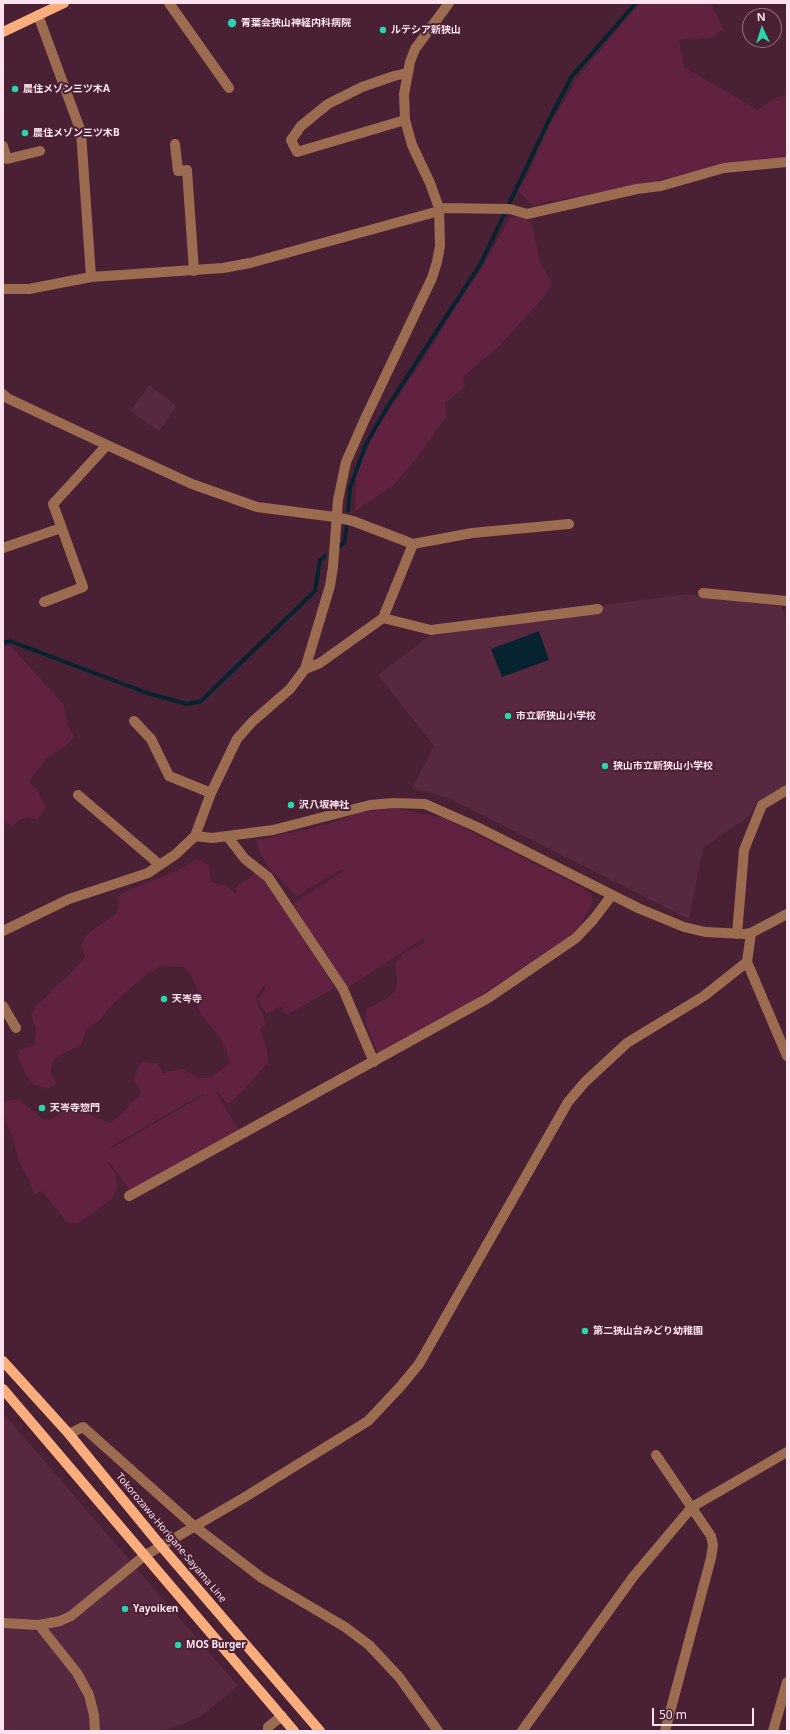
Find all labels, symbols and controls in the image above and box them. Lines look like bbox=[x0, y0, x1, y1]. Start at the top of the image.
north arrow bbox=[742, 8, 782, 48]
text: N bbox=[756, 9, 766, 24]
marker: 青葉会狭山神経内科病院 bbox=[226, 17, 238, 29]
place label: 青葉会狭山神経内科病院 bbox=[241, 17, 351, 29]
place label: ルテシア新狭山 bbox=[391, 24, 461, 36]
marker: ルテシア新狭山 bbox=[378, 25, 388, 35]
place label: 農住メゾン三ツ木A bbox=[23, 83, 110, 95]
marker: 農住メゾン三ツ木A bbox=[10, 84, 20, 94]
place label: 農住メゾン三ツ木B bbox=[33, 127, 120, 139]
marker: 農住メゾン三ツ木B bbox=[20, 128, 30, 138]
place label: 市立新狭山小学校 bbox=[516, 710, 596, 722]
marker: 市立新狭山小学校 bbox=[503, 711, 513, 721]
place label: 狭山市立新狭山小学校 bbox=[613, 760, 713, 772]
marker: 狭山市立新狭山小学校 bbox=[600, 761, 610, 771]
place label: 沢八坂神社 bbox=[299, 799, 349, 811]
marker: 沢八坂神社 bbox=[286, 800, 296, 810]
place label: 天岑寺 bbox=[172, 993, 202, 1005]
marker: 天岑寺 bbox=[159, 994, 169, 1004]
place label: 天岑寺惣門 bbox=[50, 1102, 100, 1114]
marker: 天岑寺惣門 bbox=[37, 1103, 47, 1113]
place label: 第二狭山台みどり幼稚園 bbox=[593, 1325, 703, 1337]
marker: 第二狭山台みどり幼稚園 bbox=[580, 1326, 590, 1336]
street label: Tokorozawa-Horigane-Sayama Line bbox=[113, 1471, 229, 1605]
place label: Yayoiken bbox=[133, 1603, 178, 1615]
marker: Yayoiken bbox=[120, 1604, 130, 1614]
place label: MOS Burger bbox=[186, 1639, 246, 1651]
marker: MOS Burger bbox=[173, 1640, 183, 1650]
scale bar bbox=[654, 1700, 756, 1726]
text: 50 m bbox=[659, 1706, 687, 1723]

